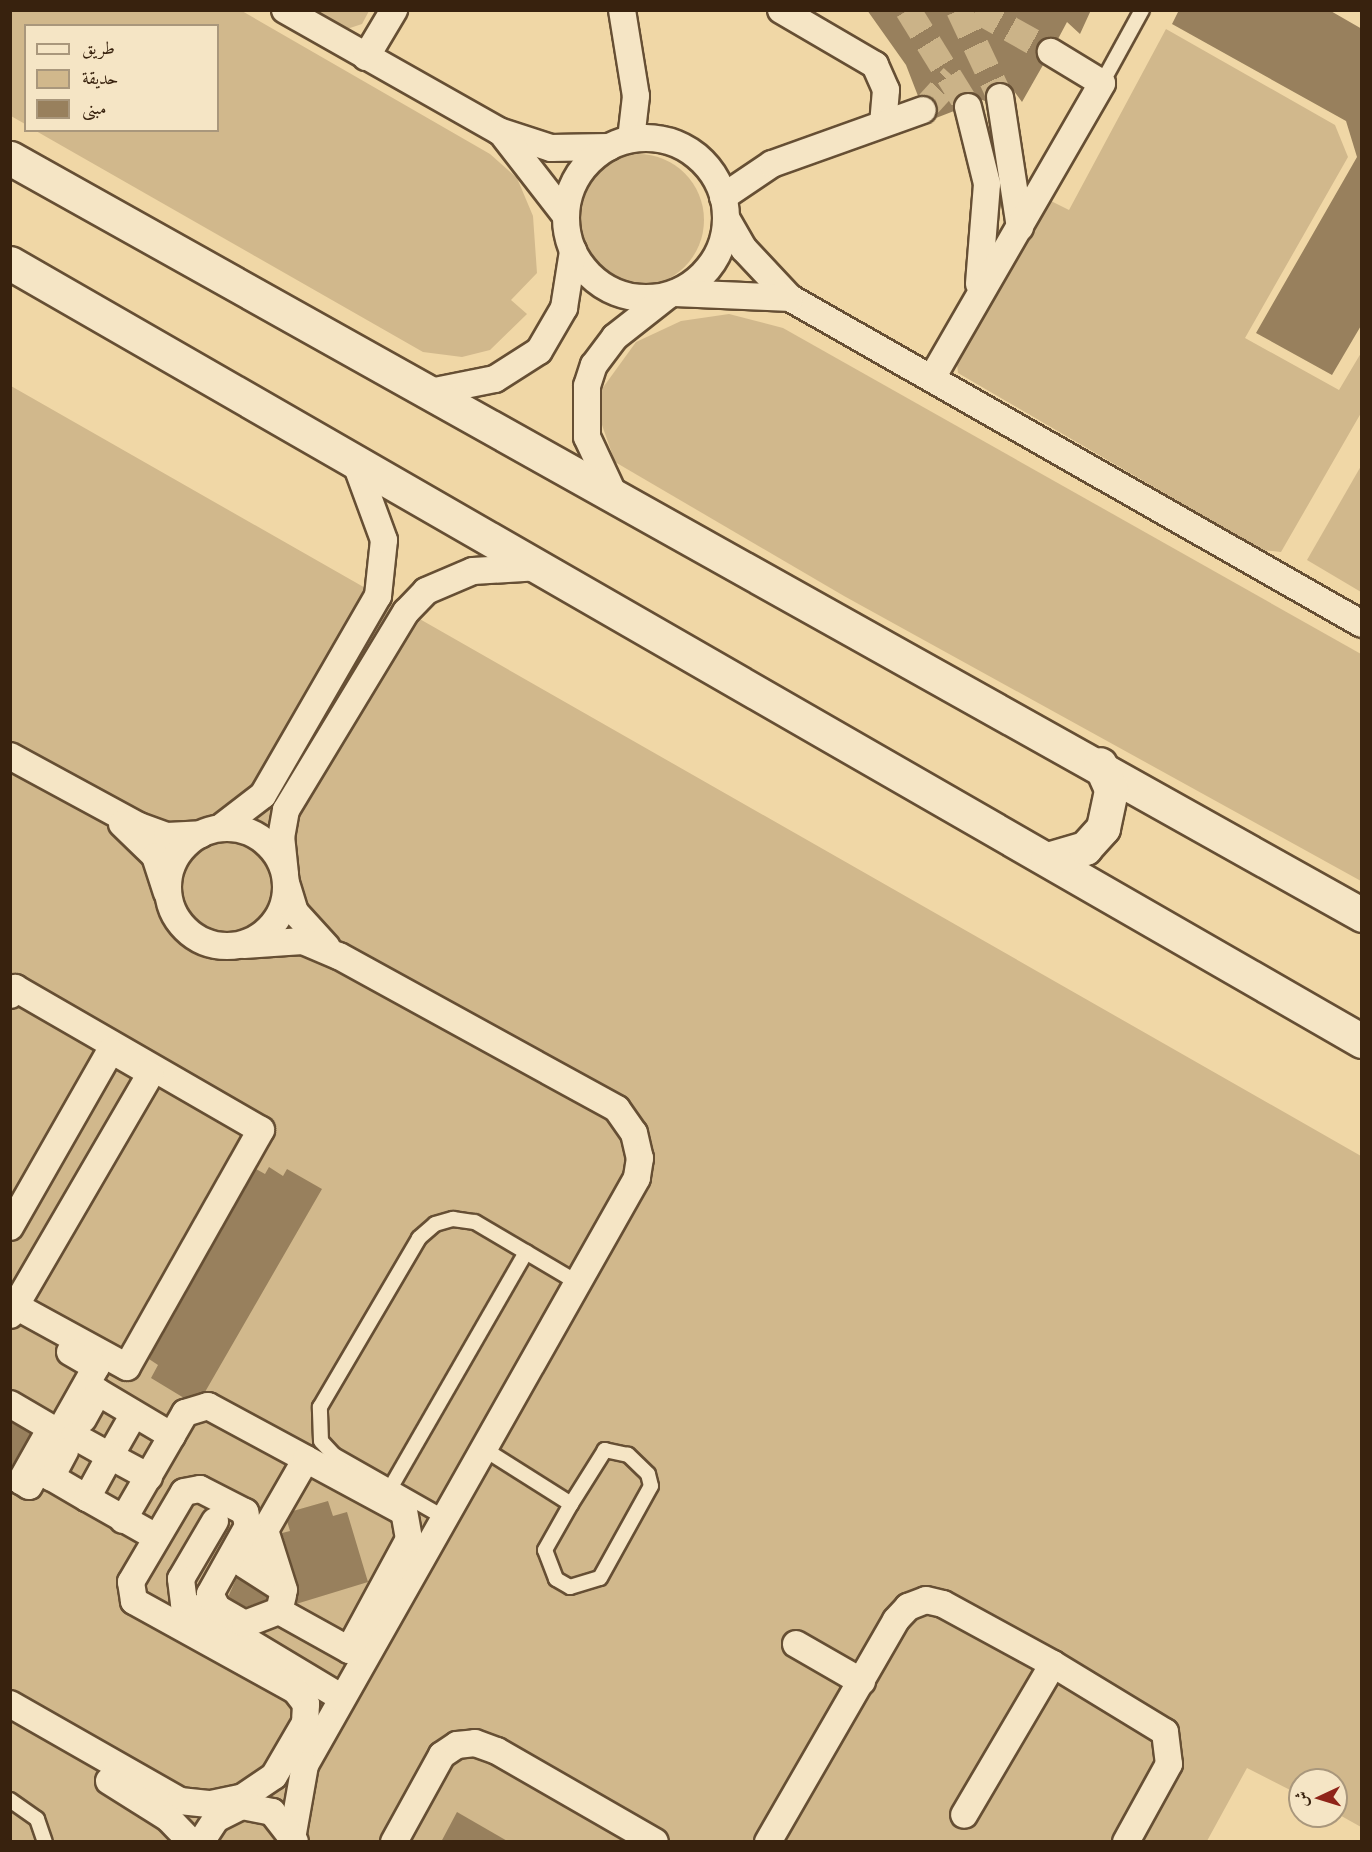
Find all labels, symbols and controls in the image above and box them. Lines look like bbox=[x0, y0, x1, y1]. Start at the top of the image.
legend bbox=[24, 24, 219, 132]
text: طريق bbox=[82, 37, 115, 60]
text: حديقة bbox=[82, 67, 118, 90]
text: مبنى bbox=[82, 97, 107, 120]
north arrow bbox=[1288, 1768, 1348, 1828]
text: ش bbox=[1292, 1791, 1313, 1808]

